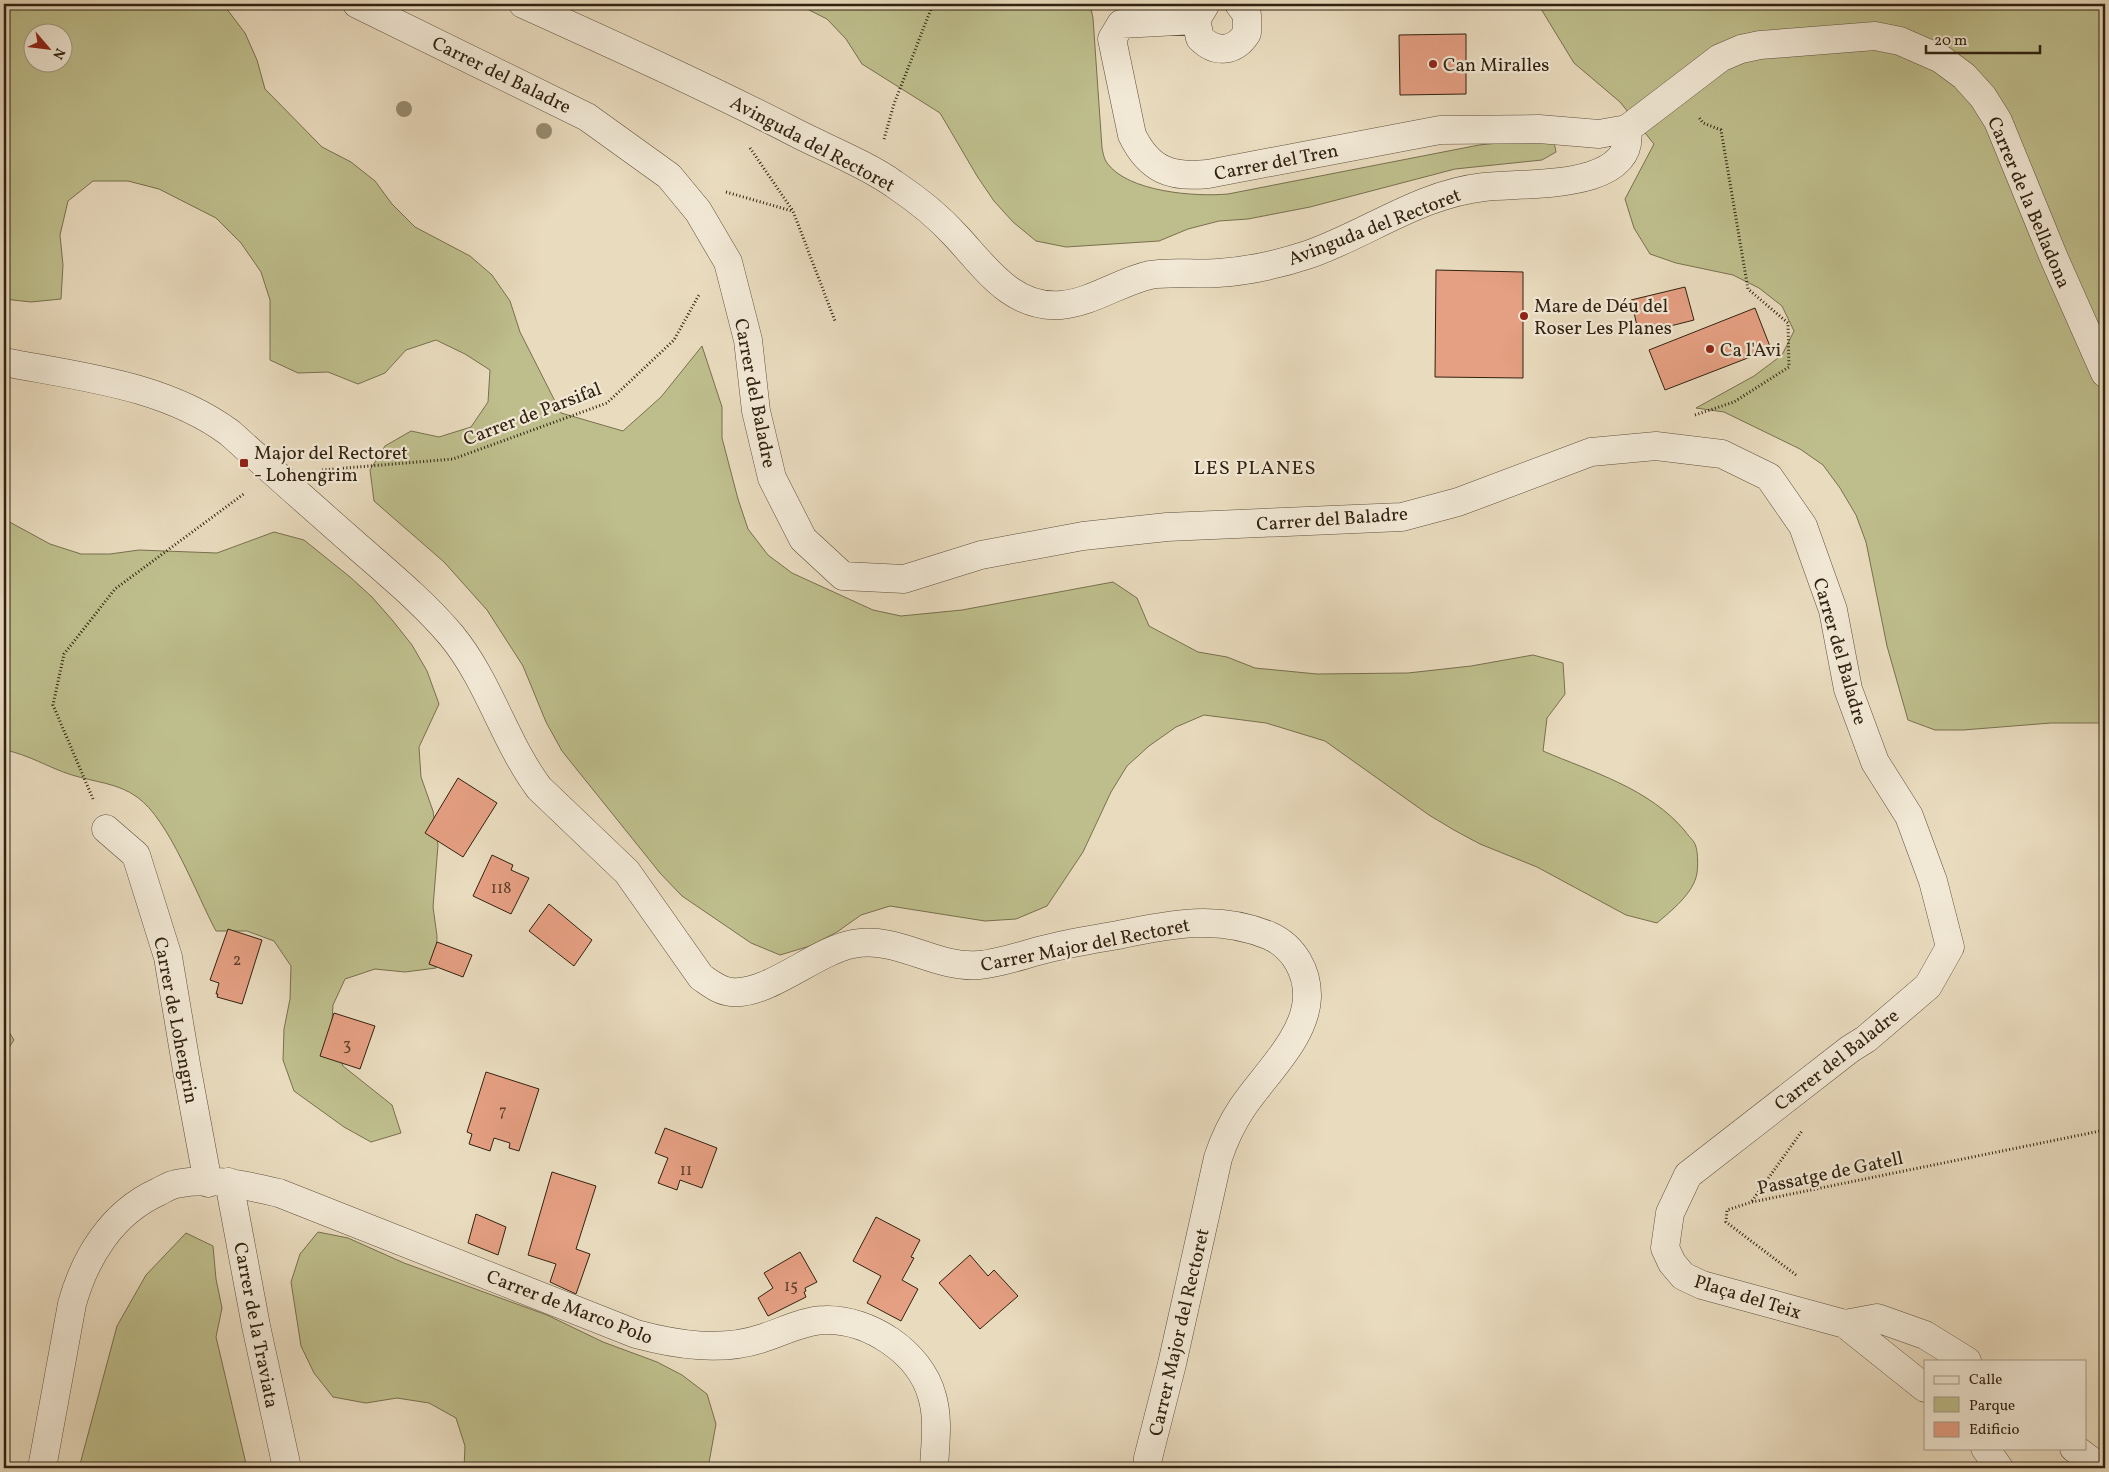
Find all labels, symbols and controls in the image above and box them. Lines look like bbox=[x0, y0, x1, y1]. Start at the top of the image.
north arrow bbox=[22, 22, 72, 72]
scale bar bbox=[1926, 22, 2040, 54]
street label: Carrer del Baladre bbox=[427, 31, 575, 121]
text: 20 m bbox=[1934, 31, 1967, 52]
text: N bbox=[47, 44, 69, 62]
place label: Can Miralles bbox=[1443, 53, 1549, 79]
marker: Can Miralles bbox=[1427, 58, 1439, 70]
street label: Avinguda del Rectoret bbox=[725, 90, 899, 199]
street label: Carrer de la Belladona bbox=[1980, 113, 2076, 293]
street label: Carrer del Tren bbox=[1212, 138, 1341, 188]
street label: Avinguda del Rectoret bbox=[1285, 183, 1465, 273]
place label: Mare de Déu del Roser Les Planes bbox=[1534, 294, 1672, 342]
marker: Mare de Déu del Roser Les Planes bbox=[1518, 310, 1530, 322]
street label: Carrer del Baladre bbox=[727, 316, 781, 470]
place label: Ca l'Avi bbox=[1720, 338, 1781, 364]
marker: Ca l'Avi bbox=[1704, 343, 1716, 355]
street label: Carrer de Parsifal bbox=[460, 376, 606, 453]
place label: Major del Rectoret - Lohengrim bbox=[254, 441, 408, 489]
district label: LES PLANES bbox=[1193, 455, 1317, 483]
marker: Major del Rectoret - Lohengrim bbox=[238, 457, 250, 469]
street label: Carrer del Baladre bbox=[1255, 502, 1409, 538]
street label: Carrer del Baladre bbox=[1806, 575, 1873, 728]
house number: 118 bbox=[491, 878, 511, 900]
street label: Carrer Major del Rectoret bbox=[979, 913, 1192, 979]
street label: Carrer de Lohengrin bbox=[146, 935, 204, 1106]
house number: 2 bbox=[233, 950, 241, 972]
street label: Carrer del Baladre bbox=[1769, 1004, 1905, 1118]
house number: 3 bbox=[343, 1035, 351, 1057]
house number: 7 bbox=[499, 1101, 507, 1123]
street label: Passatge de Gatell bbox=[1755, 1146, 1906, 1202]
house number: 11 bbox=[680, 1160, 692, 1182]
street label: Carrer Major del Rectoret bbox=[1143, 1226, 1217, 1439]
street label: Carrer de la Traviata bbox=[226, 1240, 284, 1411]
street label: Carrer de Marco Polo bbox=[482, 1264, 656, 1352]
street label: Plaça del Teix bbox=[1691, 1269, 1804, 1327]
house number: 15 bbox=[784, 1276, 798, 1298]
legend bbox=[1924, 1360, 2086, 1450]
text: Calle bbox=[1969, 1370, 2002, 1391]
text: Parque bbox=[1969, 1396, 2015, 1417]
text: Edificio bbox=[1969, 1420, 2020, 1441]

